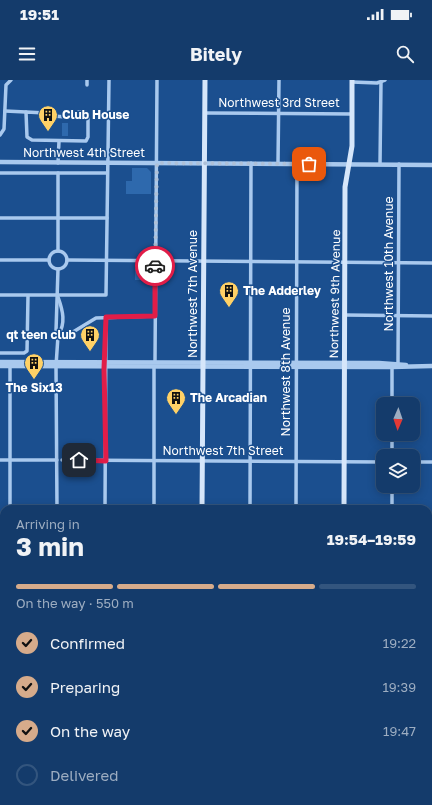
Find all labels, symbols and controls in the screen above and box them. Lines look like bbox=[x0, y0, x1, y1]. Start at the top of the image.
text: 19:51 bbox=[20, 5, 59, 23]
icon: menu bbox=[16, 43, 38, 65]
text: Bitely bbox=[190, 43, 242, 65]
icon: search bbox=[394, 43, 416, 65]
street label: Northwest 3rd Street bbox=[218, 95, 340, 110]
building icon: Club House bbox=[37, 104, 59, 132]
place label: Club House bbox=[62, 107, 129, 122]
street label: Northwest 4th Street bbox=[23, 145, 145, 160]
pin bbox=[292, 147, 326, 181]
icon: bag bbox=[298, 153, 320, 175]
street label: Northwest 10th Avenue bbox=[381, 197, 396, 331]
street label: Northwest 9th Avenue bbox=[326, 229, 343, 359]
street label: Northwest 7th Avenue bbox=[185, 230, 200, 358]
courier bbox=[135, 246, 175, 286]
icon: car bbox=[144, 255, 166, 277]
building icon: The Adderley bbox=[218, 280, 240, 308]
place label: The Adderley bbox=[243, 283, 322, 298]
street label: Northwest 8th Avenue bbox=[278, 308, 293, 436]
building icon: qt teen club bbox=[79, 324, 101, 352]
place label: qt teen club bbox=[6, 327, 77, 342]
building icon: The Six13 bbox=[23, 352, 45, 380]
place label: The Six13 bbox=[6, 380, 62, 395]
building icon: The Arcadian bbox=[165, 387, 187, 415]
place label: The Arcadian bbox=[190, 390, 267, 405]
north arrow bbox=[376, 397, 420, 441]
map controls bbox=[376, 397, 420, 493]
pin bbox=[62, 443, 96, 477]
street label: Northwest 7th Street bbox=[162, 443, 284, 458]
icon: home bbox=[68, 449, 90, 471]
button: layers bbox=[376, 449, 420, 493]
text: Arriving in bbox=[16, 516, 80, 532]
text: 19:54–19:59 bbox=[327, 530, 416, 548]
text: 3 min bbox=[16, 531, 84, 562]
text: On the way · 550 m bbox=[16, 595, 134, 611]
icon: check bbox=[16, 632, 38, 654]
text: Confirmed bbox=[50, 634, 125, 652]
text: 19:22 bbox=[383, 635, 416, 651]
icon: check bbox=[16, 676, 38, 698]
text: Preparing bbox=[50, 678, 120, 696]
text: 19:39 bbox=[382, 679, 416, 695]
icon: check bbox=[16, 720, 38, 742]
text: On the way bbox=[50, 722, 130, 740]
text: 19:47 bbox=[383, 723, 416, 739]
text: Delivered bbox=[50, 766, 118, 784]

